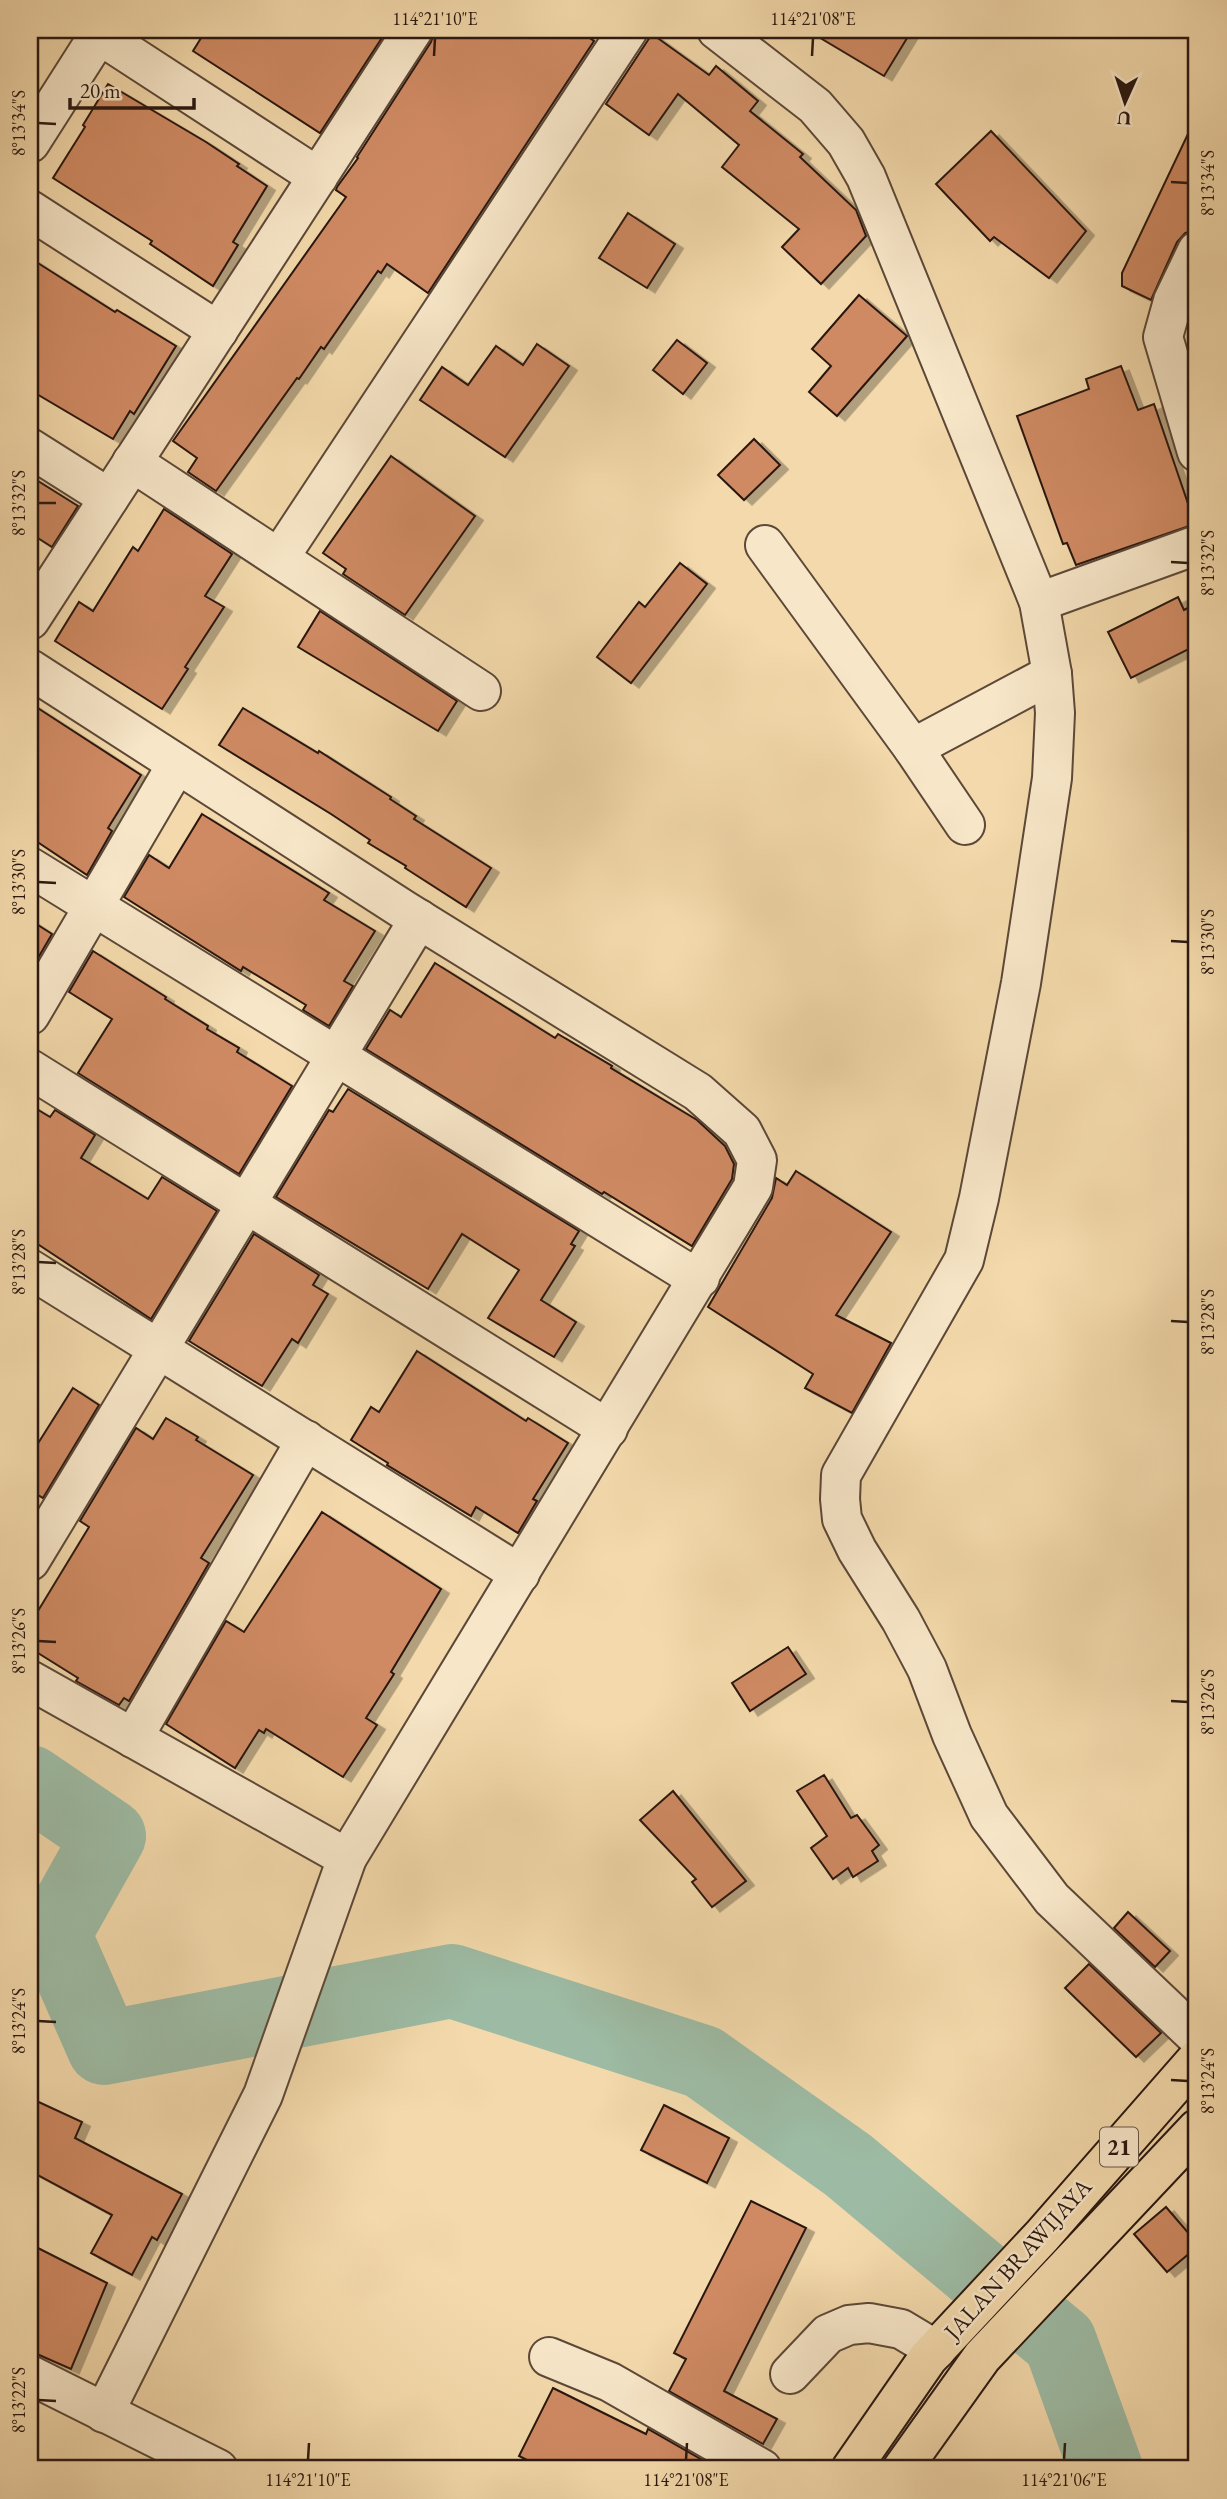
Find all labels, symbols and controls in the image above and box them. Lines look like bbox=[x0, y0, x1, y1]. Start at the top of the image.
text: 114°21'10"E bbox=[392, 7, 478, 30]
text: 114°21'08"E bbox=[770, 7, 856, 30]
scale bar bbox=[70, 66, 194, 110]
north arrow bbox=[1090, 66, 1160, 136]
text: 20 m bbox=[80, 77, 121, 104]
text: 8°13'34"S bbox=[7, 90, 30, 156]
text: U bbox=[1116, 106, 1132, 131]
text: 8°13'34"S bbox=[1196, 150, 1219, 216]
text: 8°13'32"S bbox=[7, 470, 30, 536]
text: 8°13'32"S bbox=[1196, 530, 1219, 596]
text: 8°13'30"S bbox=[7, 849, 30, 915]
text: 8°13'30"S bbox=[1196, 909, 1219, 975]
text: 8°13'28"S bbox=[7, 1229, 30, 1295]
text: 8°13'28"S bbox=[1196, 1289, 1219, 1355]
text: 8°13'26"S bbox=[7, 1608, 30, 1674]
text: 8°13'26"S bbox=[1196, 1669, 1219, 1735]
text: 8°13'24"S bbox=[7, 1988, 30, 2054]
text: 8°13'24"S bbox=[1196, 2048, 1219, 2114]
road number: 21 bbox=[1100, 2128, 1138, 2166]
street label: JALAN BRAWIJAYA bbox=[936, 2171, 1099, 2347]
text: 8°13'22"S bbox=[7, 2367, 30, 2433]
text: 114°21'10"E bbox=[265, 2468, 351, 2491]
text: 114°21'08"E bbox=[643, 2468, 729, 2491]
text: 114°21'06"E bbox=[1021, 2468, 1107, 2491]

